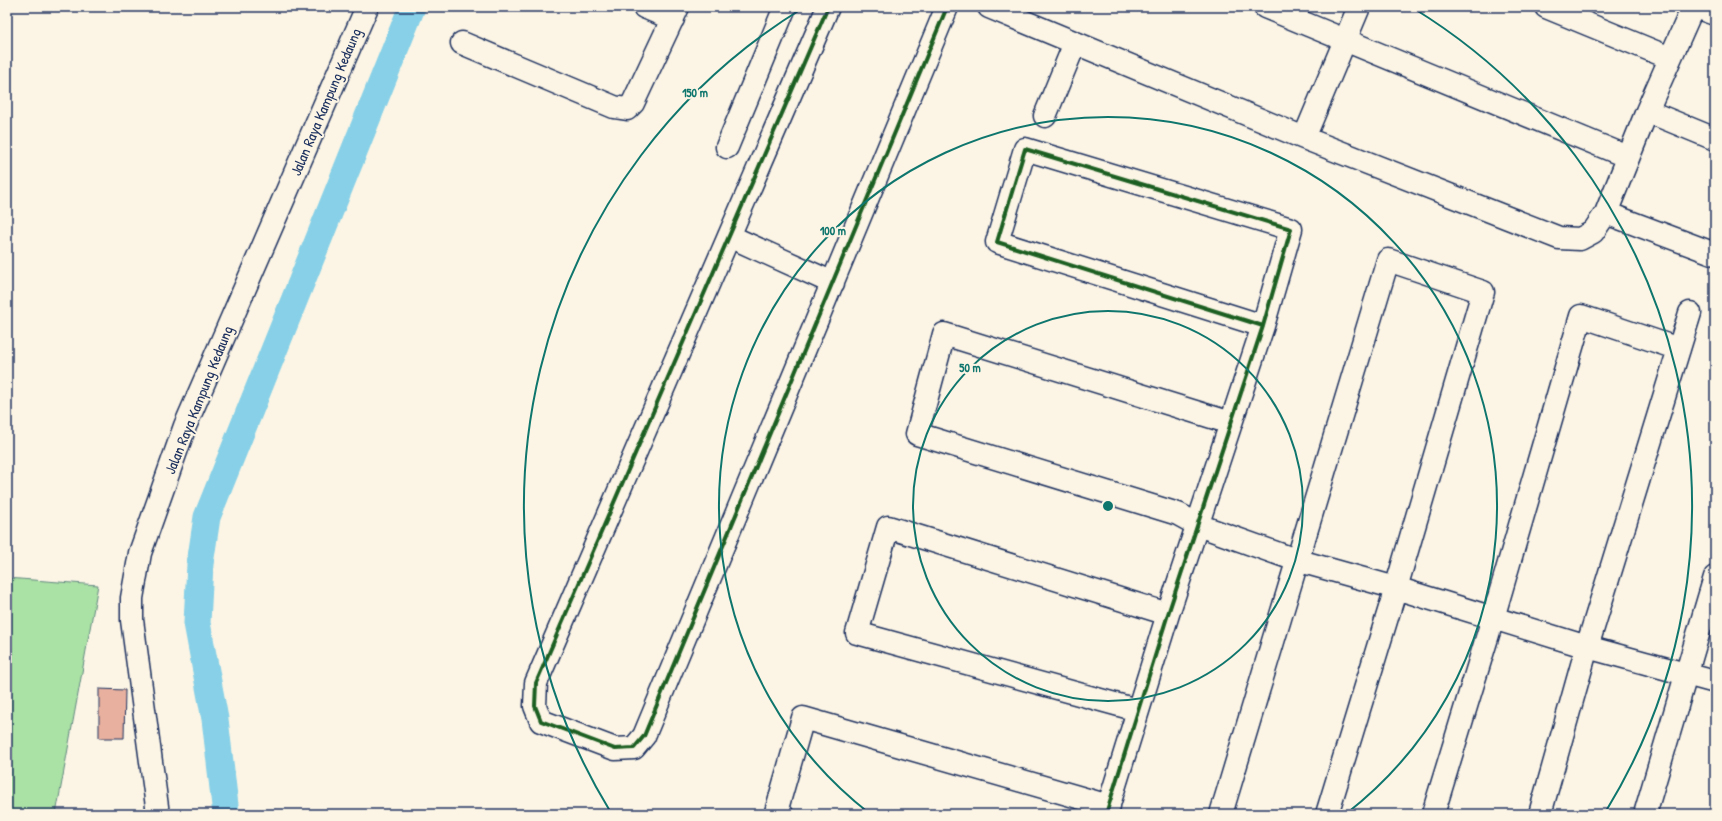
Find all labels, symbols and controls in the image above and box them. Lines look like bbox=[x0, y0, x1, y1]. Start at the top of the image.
street label: Jalan Raya Kampung Kedaung bbox=[285, 25, 366, 179]
text: 150 m bbox=[682, 84, 708, 101]
text: 100 m bbox=[820, 222, 846, 239]
street label: Jalan Raya Kampung Kedaung bbox=[159, 322, 238, 477]
text: 50 m bbox=[959, 359, 981, 376]
centre of rings bbox=[1101, 499, 1115, 513]

